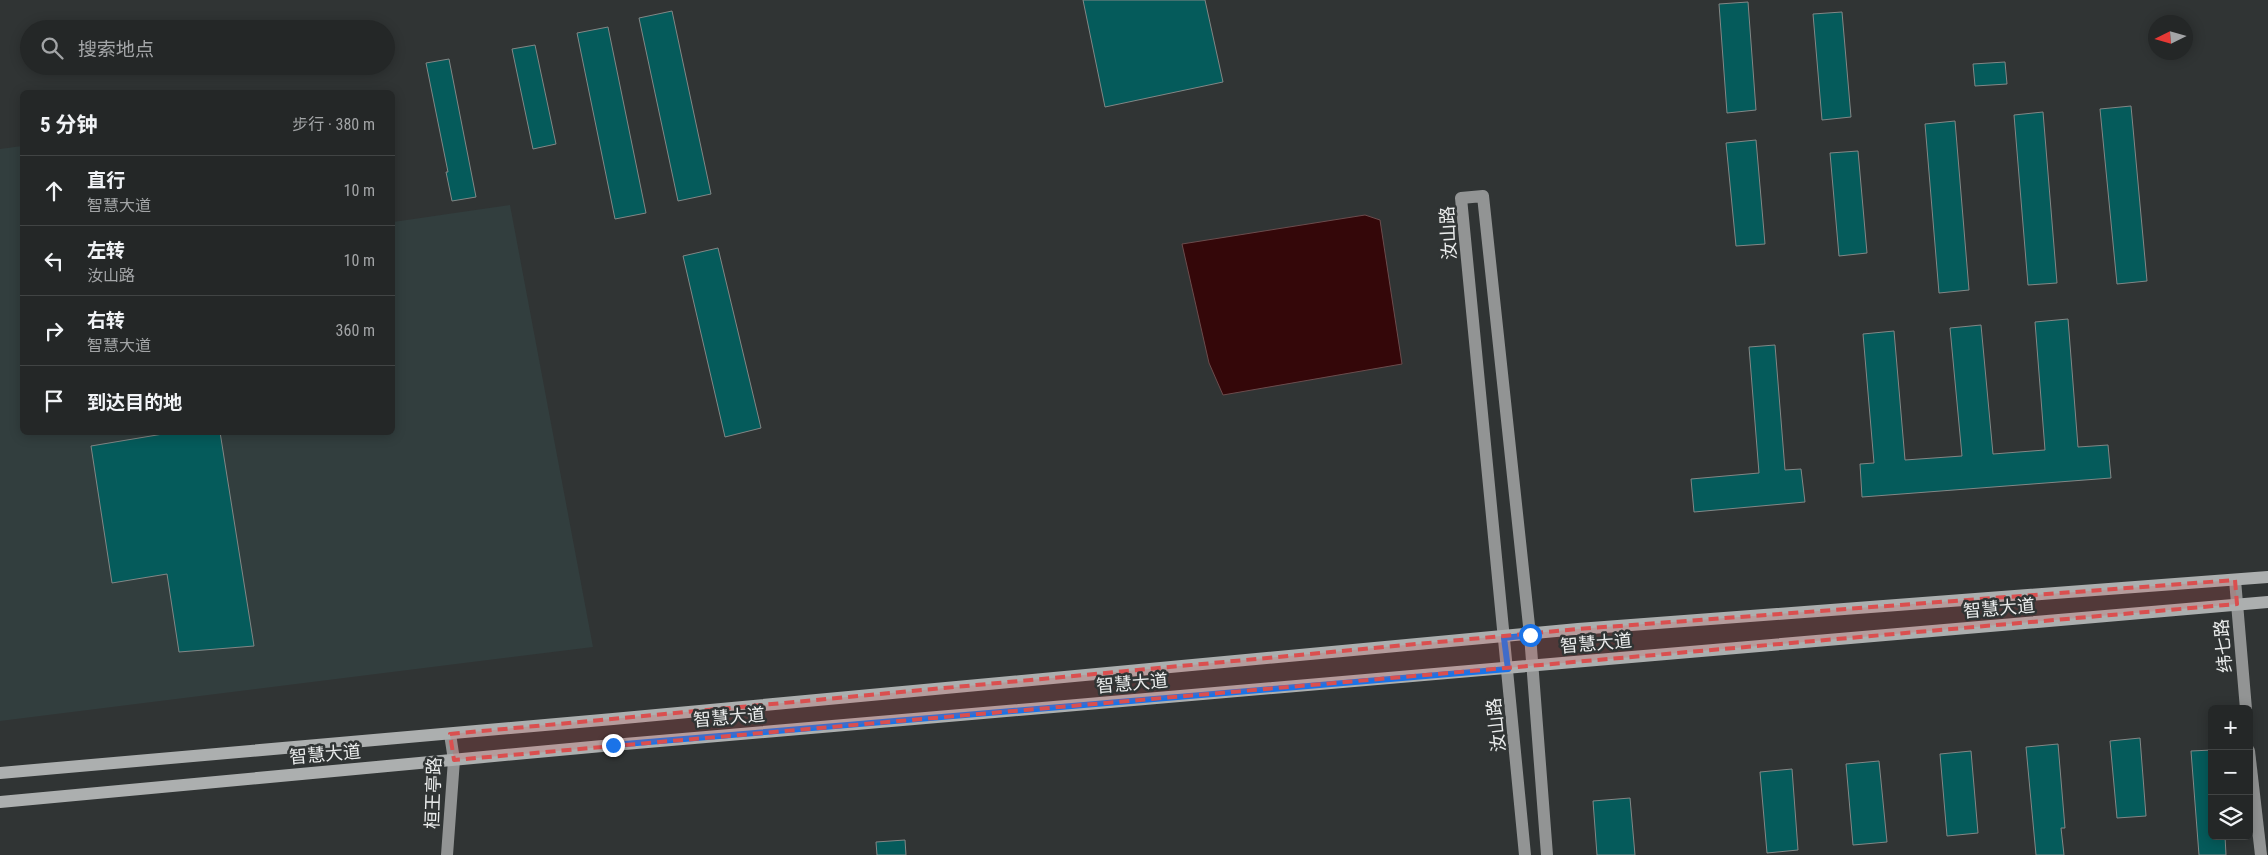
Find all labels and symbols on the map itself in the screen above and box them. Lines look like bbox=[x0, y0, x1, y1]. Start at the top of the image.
north arrow bbox=[2148, 15, 2193, 60]
street label: 汝山路 bbox=[1436, 205, 1460, 261]
street label: 智慧大道 bbox=[1962, 594, 2036, 622]
street label: 纬七路 bbox=[2210, 618, 2236, 674]
route start bbox=[1519, 624, 1542, 647]
street label: 智慧大道 bbox=[1559, 629, 1633, 657]
street label: 智慧大道 bbox=[1095, 669, 1169, 697]
street label: 汝山路 bbox=[1483, 697, 1509, 753]
street label: 智慧大道 bbox=[692, 703, 766, 731]
route end bbox=[602, 734, 625, 757]
street label: 智慧大道 bbox=[288, 740, 362, 768]
street label: 桓王亭路 bbox=[421, 757, 445, 829]

